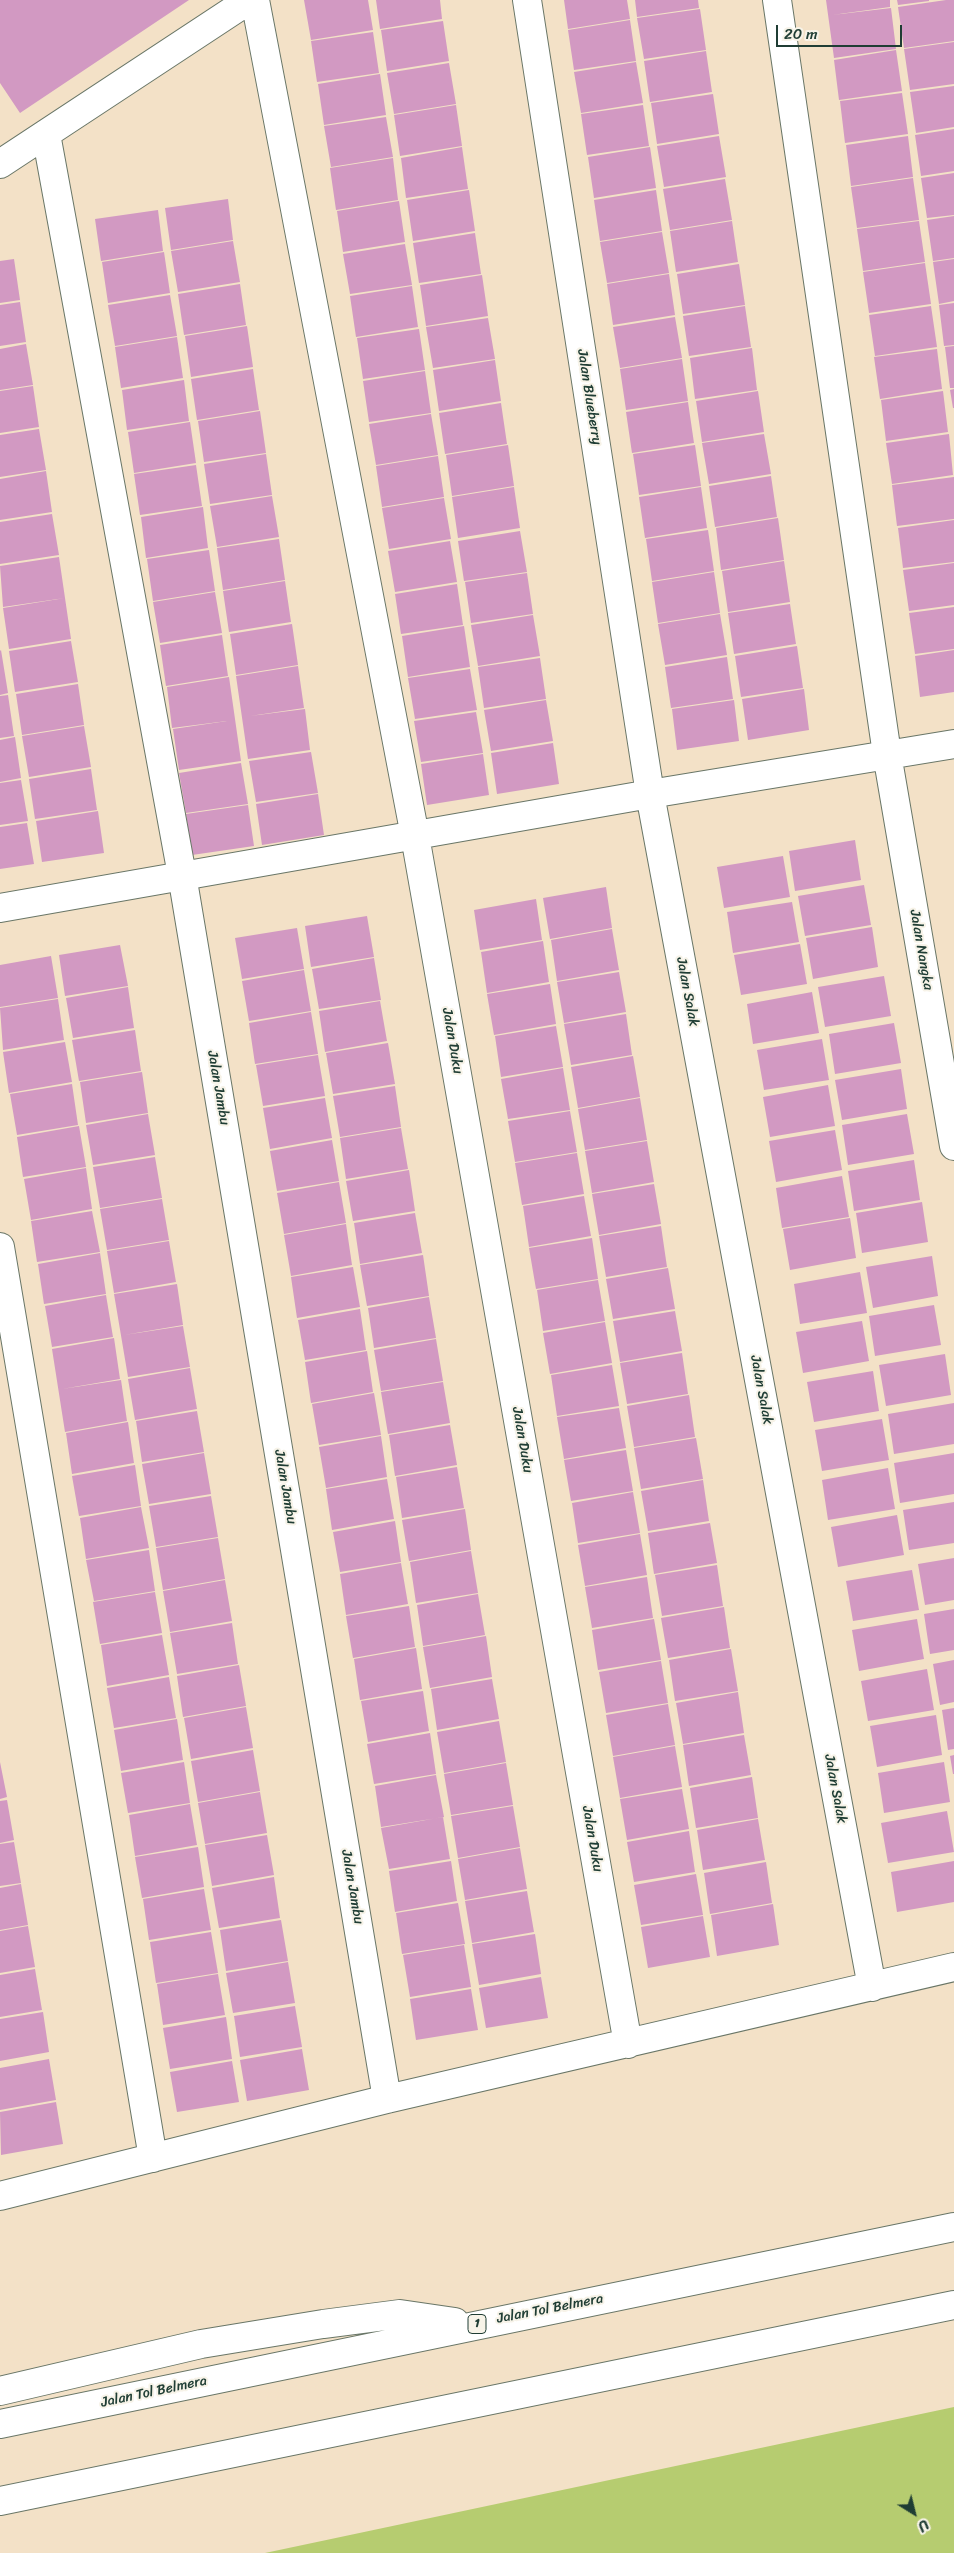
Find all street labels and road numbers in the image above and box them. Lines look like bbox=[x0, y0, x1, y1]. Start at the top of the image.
street label: Jalan Blueberry bbox=[573, 348, 605, 446]
street label: Jalan Nangka bbox=[906, 908, 936, 992]
street label: Jalan Salak bbox=[672, 956, 702, 1028]
street label: Jalan Duku bbox=[438, 1007, 466, 1075]
street label: Jalan Jambu bbox=[203, 1050, 233, 1126]
street label: Jalan Salak bbox=[746, 1354, 776, 1426]
street label: Jalan Duku bbox=[508, 1406, 536, 1474]
street label: Jalan Jambu bbox=[270, 1449, 300, 1525]
street label: Jalan Salak bbox=[820, 1753, 850, 1825]
street label: Jalan Duku bbox=[578, 1805, 606, 1873]
street label: Jalan Jambu bbox=[337, 1849, 367, 1925]
street label: Jalan Tol Belmera bbox=[495, 2290, 605, 2328]
road number: 1 bbox=[468, 2314, 486, 2334]
street label: Jalan Tol Belmera bbox=[100, 2373, 208, 2411]

